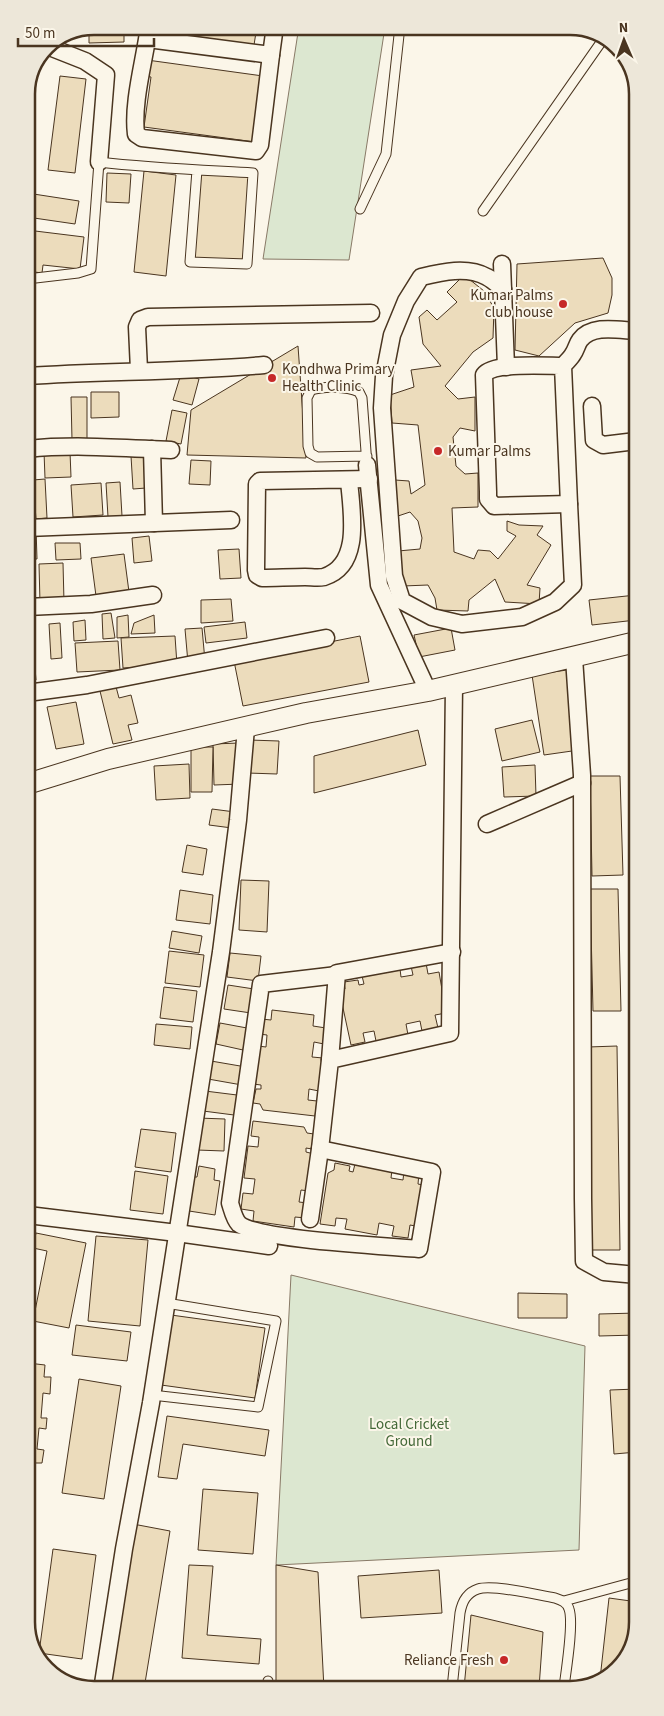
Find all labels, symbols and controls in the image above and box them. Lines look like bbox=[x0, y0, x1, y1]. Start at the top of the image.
scale bar bbox=[18, 15, 154, 47]
north arrow bbox=[599, 15, 649, 65]
text: N bbox=[619, 18, 629, 38]
text: 50 m bbox=[25, 23, 55, 44]
place label: Kumar Palms club house bbox=[470, 285, 553, 323]
marker: Kumar Palms club house bbox=[557, 298, 569, 310]
place label: Kondhwa Primary Health Clinic bbox=[282, 359, 395, 397]
marker: Kondhwa Primary Health Clinic bbox=[266, 372, 278, 384]
place label: Kumar Palms bbox=[448, 441, 531, 462]
marker: Kumar Palms bbox=[432, 445, 444, 457]
park label: Local Cricket Ground bbox=[369, 1414, 449, 1452]
place label: Reliance Fresh bbox=[404, 1650, 494, 1671]
marker: Reliance Fresh bbox=[498, 1654, 510, 1666]

